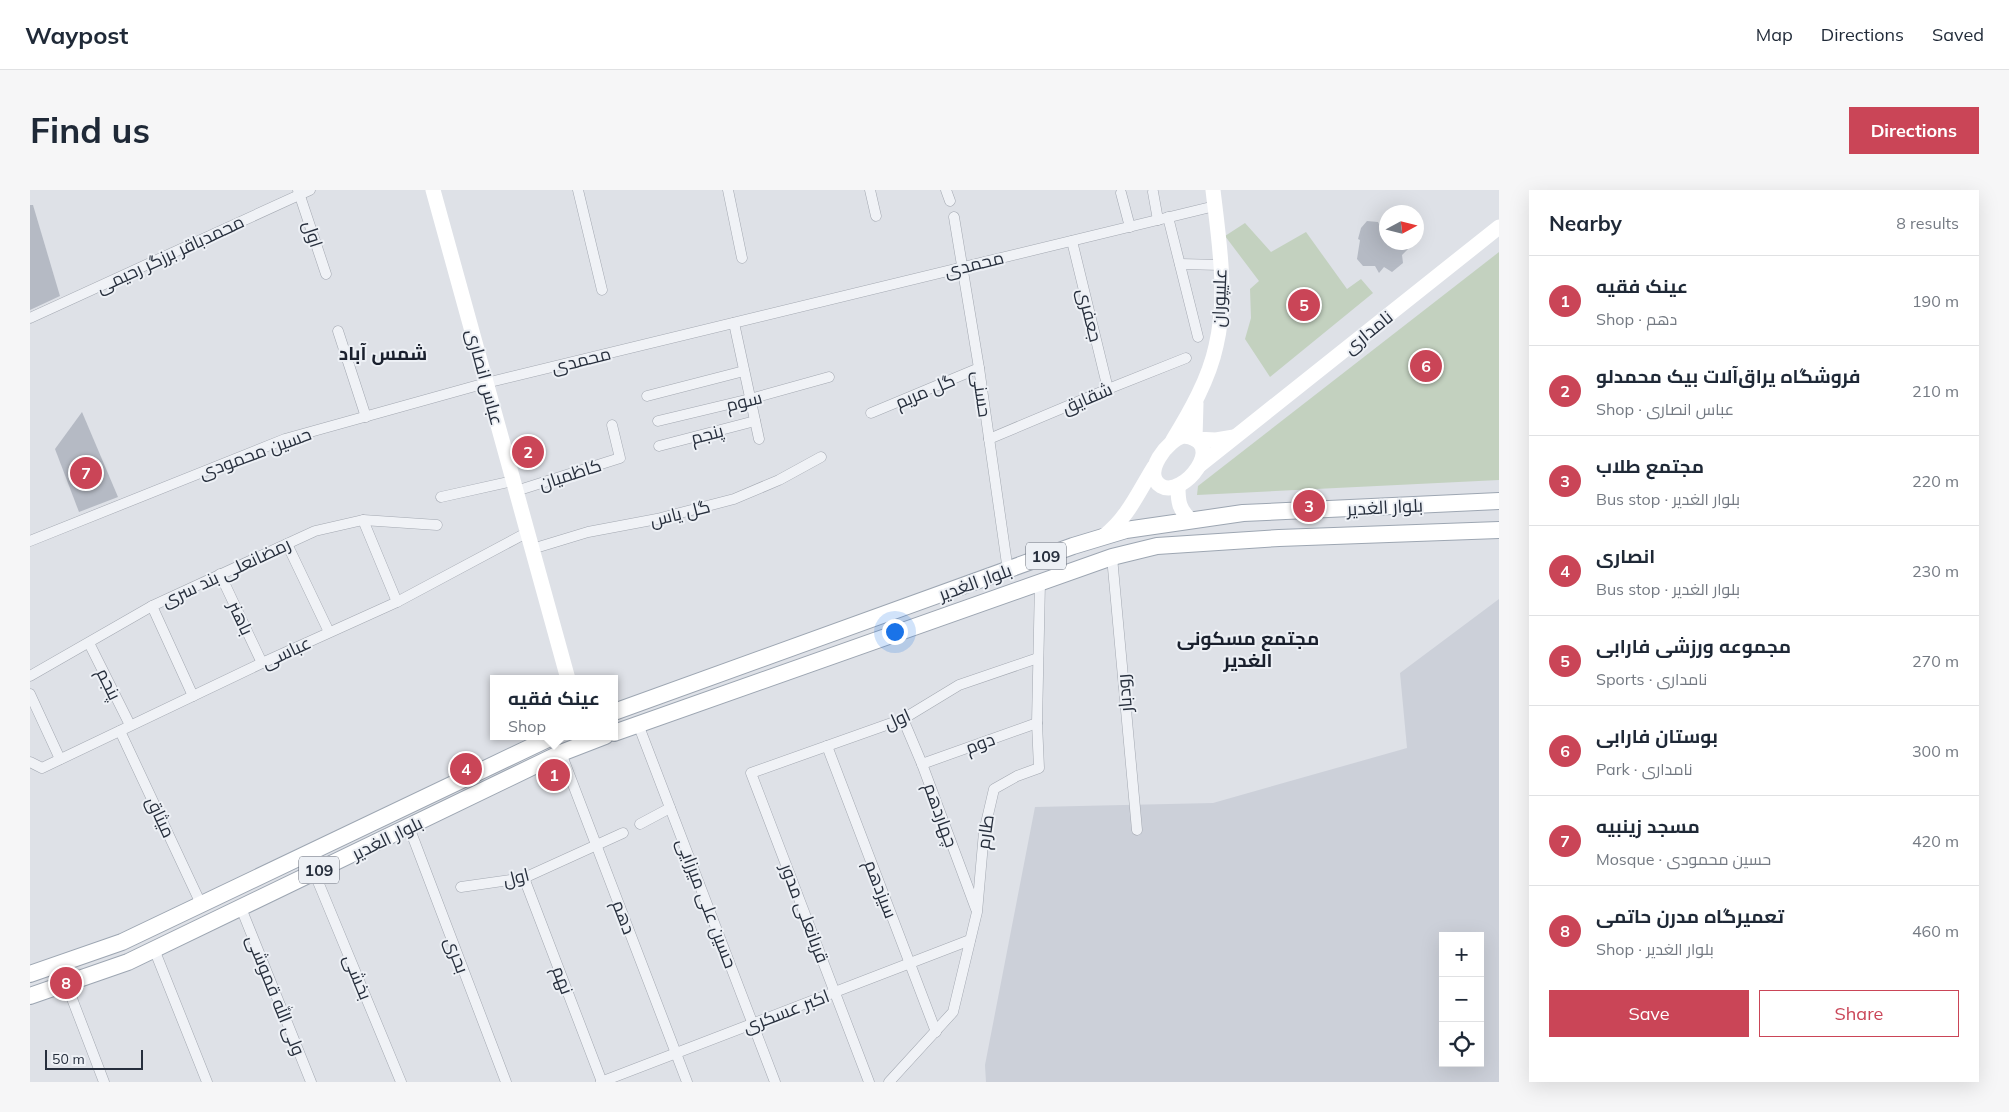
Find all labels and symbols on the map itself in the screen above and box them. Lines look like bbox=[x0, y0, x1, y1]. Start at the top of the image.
north arrow bbox=[1379, 205, 1424, 250]
street label: محمدباقر برزگر رحیمی bbox=[92, 210, 248, 298]
street label: اول bbox=[298, 218, 328, 250]
street label: محمدی bbox=[942, 246, 1006, 282]
street label: علیپوران bbox=[1206, 268, 1232, 328]
street label: جعفری bbox=[1072, 286, 1108, 344]
pin: 5 bbox=[1288, 286, 1320, 324]
street label: نامداری bbox=[1339, 305, 1397, 359]
street label: عباس انصاری bbox=[461, 326, 509, 428]
district label: شمس آباد bbox=[339, 341, 427, 365]
street label: محمدی bbox=[549, 342, 613, 378]
pin: 6 bbox=[1410, 347, 1442, 385]
street label: گل مریم bbox=[891, 368, 959, 415]
street label: حسنی bbox=[967, 369, 997, 419]
street label: شقایق bbox=[1058, 377, 1116, 420]
street label: سوم bbox=[723, 385, 765, 418]
street label: پنجم bbox=[688, 419, 726, 450]
street label: حسین محمودی bbox=[196, 422, 314, 484]
pin: 2 bbox=[512, 433, 544, 471]
street label: کاظمیان bbox=[536, 453, 604, 495]
pin: 7 bbox=[70, 454, 102, 492]
pin: 3 bbox=[1293, 487, 1325, 525]
street label: گل یاس bbox=[647, 494, 713, 532]
street label: بلوار الغدیر bbox=[1345, 494, 1424, 521]
street label: رمضانعلی بند سری bbox=[158, 532, 294, 612]
road number: 109 bbox=[1026, 542, 1066, 570]
street label: بلوار الغدیر bbox=[934, 558, 1015, 606]
street label: باهنر bbox=[223, 596, 259, 639]
your location bbox=[882, 619, 908, 645]
district label: مجتمع مسکونی الغدیر bbox=[1177, 626, 1319, 672]
street label: عباسی bbox=[258, 631, 314, 673]
street label: پنجم bbox=[91, 664, 127, 704]
street label: رودبار bbox=[1111, 673, 1137, 714]
street label: اول bbox=[880, 703, 914, 735]
street label: دوم bbox=[962, 727, 998, 760]
pin: 4 bbox=[450, 750, 482, 788]
pin: 1 bbox=[538, 756, 570, 794]
street label: چهاردهم bbox=[918, 780, 963, 851]
street label: میثاق bbox=[141, 793, 181, 842]
street label: بلوار الغدیر bbox=[347, 811, 426, 865]
street label: طارم bbox=[971, 813, 1000, 851]
street label: حسین علی میرزایی bbox=[672, 835, 742, 971]
road number: 109 bbox=[299, 856, 339, 884]
street label: سیزدهم bbox=[858, 857, 903, 922]
street label: قربانعلی مدور bbox=[775, 859, 834, 966]
street label: اول bbox=[500, 863, 532, 891]
street label: دهم bbox=[606, 897, 641, 938]
street label: ولی الله قموشی bbox=[241, 931, 311, 1059]
street label: بحری bbox=[440, 934, 474, 976]
street label: بخشی bbox=[339, 951, 377, 1003]
street label: نهم bbox=[546, 963, 579, 998]
pin: 8 bbox=[50, 964, 82, 1002]
street label: اکبر عسکری bbox=[739, 984, 833, 1038]
scale bar bbox=[45, 1047, 142, 1070]

